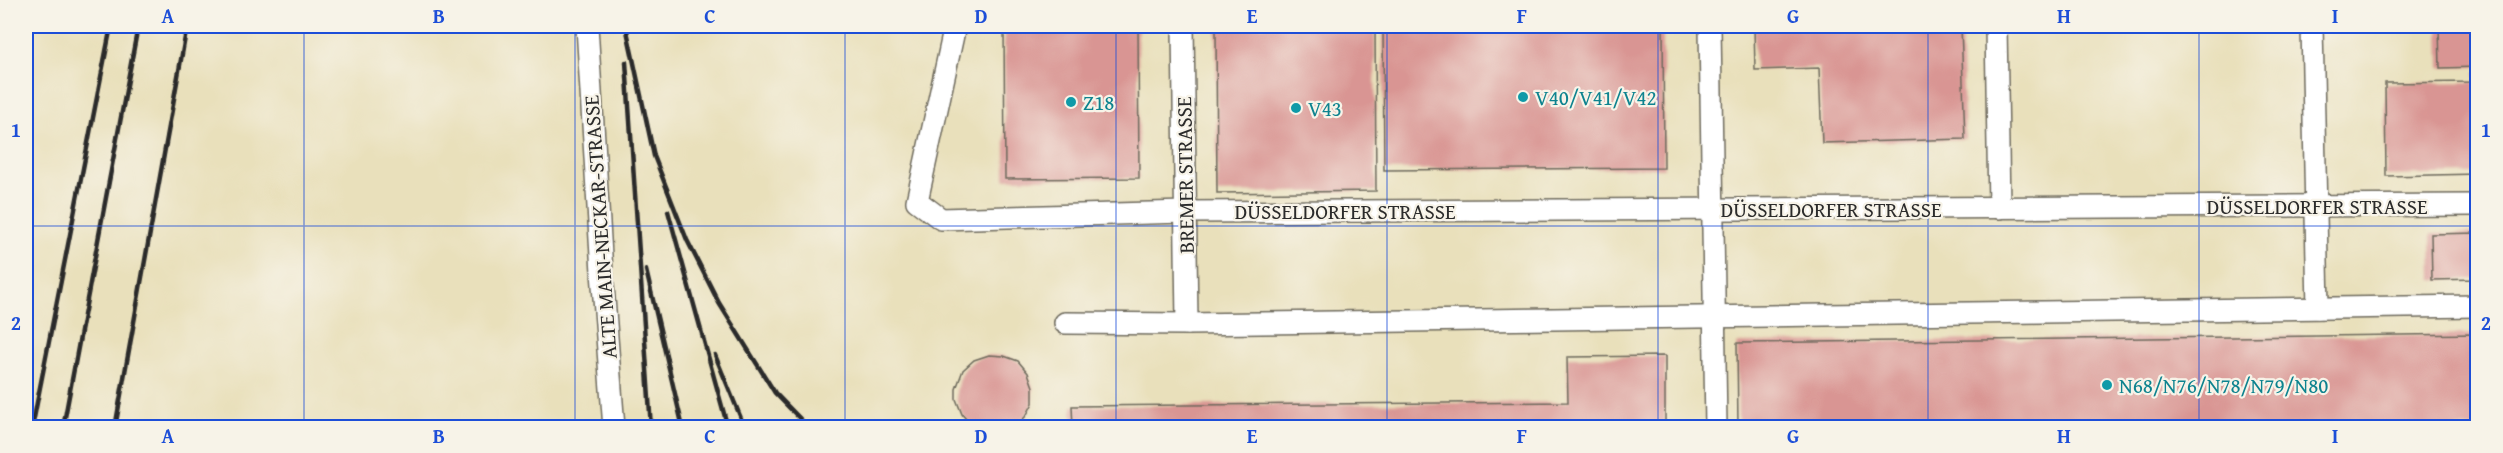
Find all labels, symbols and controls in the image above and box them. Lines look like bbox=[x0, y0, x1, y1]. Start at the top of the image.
text: A bbox=[162, 1, 175, 30]
text: B bbox=[433, 1, 445, 30]
text: C bbox=[704, 1, 716, 30]
text: D bbox=[974, 1, 988, 30]
text: E bbox=[1247, 1, 1258, 30]
text: F bbox=[1517, 1, 1527, 30]
text: G bbox=[1787, 1, 1799, 30]
text: H bbox=[2057, 1, 2071, 30]
text: I bbox=[2332, 1, 2338, 30]
place label: V40/V41/V42 bbox=[1535, 82, 1657, 113]
place label: Z18 bbox=[1083, 87, 1114, 118]
marker: V40/V41/V42 bbox=[1516, 90, 1530, 104]
place label: V43 bbox=[1308, 93, 1342, 124]
street label: ALTE MAIN-NECKAR-STRASSE bbox=[575, 94, 625, 360]
marker: Z18 bbox=[1064, 95, 1078, 109]
street label: BREMER STRASSE bbox=[1168, 96, 1202, 254]
marker: V43 bbox=[1289, 101, 1303, 115]
text: 1 bbox=[11, 115, 21, 144]
text: 1 bbox=[2481, 115, 2491, 144]
street label: DÜSSELDORFER STRASSE bbox=[2206, 191, 2428, 222]
street label: DÜSSELDORFER STRASSE bbox=[1720, 194, 1942, 225]
street label: DÜSSELDORFER STRASSE bbox=[1234, 196, 1456, 227]
text: 2 bbox=[11, 308, 21, 337]
text: 2 bbox=[2481, 308, 2491, 337]
place label: N68/N76/N78/N79/N80 bbox=[2119, 370, 2328, 401]
marker: N68/N76/N78/N79/N80 bbox=[2100, 378, 2114, 392]
text: A bbox=[162, 421, 175, 450]
text: B bbox=[433, 421, 445, 450]
text: C bbox=[704, 421, 716, 450]
text: D bbox=[974, 421, 988, 450]
text: E bbox=[1247, 421, 1258, 450]
text: F bbox=[1517, 421, 1527, 450]
text: G bbox=[1787, 421, 1799, 450]
text: H bbox=[2057, 421, 2071, 450]
text: I bbox=[2332, 421, 2338, 450]

